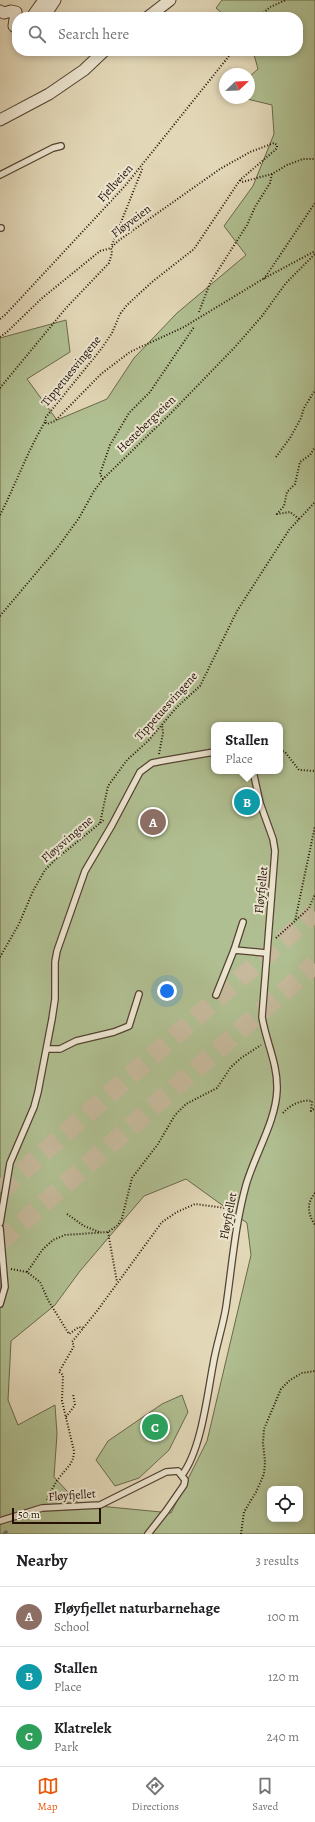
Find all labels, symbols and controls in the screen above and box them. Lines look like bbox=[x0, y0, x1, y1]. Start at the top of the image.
search box bbox=[12, 12, 303, 56]
icon: search bbox=[26, 23, 48, 45]
text: Search here bbox=[58, 24, 129, 44]
north arrow bbox=[219, 68, 255, 104]
street label: Fjellveien bbox=[94, 160, 137, 206]
street label: Fløyveien bbox=[108, 200, 155, 241]
street label: Tippetuesvingene bbox=[37, 332, 105, 410]
street label: Hestebergveien bbox=[113, 391, 179, 456]
street label: Tippetuesvingene bbox=[131, 668, 201, 744]
popup bbox=[211, 722, 283, 774]
text: Stallen bbox=[225, 730, 269, 750]
text: Place bbox=[225, 750, 253, 767]
pin: B bbox=[234, 787, 260, 817]
pin: A bbox=[140, 807, 166, 837]
street label: Fløysvingene bbox=[38, 812, 96, 866]
street label: Fløyfjellet bbox=[251, 865, 271, 915]
your location bbox=[157, 981, 177, 1001]
street label: Fløyfjellet bbox=[216, 1191, 240, 1241]
pin: C bbox=[142, 1412, 168, 1442]
street label: Fløyfjellet bbox=[48, 1485, 96, 1505]
map controls bbox=[267, 1486, 303, 1522]
button: locate bbox=[267, 1486, 303, 1522]
scale bar bbox=[12, 1506, 101, 1525]
text: 50 m bbox=[18, 1507, 40, 1522]
text: Nearby bbox=[16, 1549, 67, 1572]
text: 3 results bbox=[255, 1552, 299, 1569]
text: Fløyfjellet naturbarnehage bbox=[54, 1598, 220, 1618]
text: A bbox=[25, 1608, 33, 1625]
text: 100 m bbox=[267, 1608, 299, 1625]
text: School bbox=[54, 1618, 89, 1635]
text: Stallen bbox=[54, 1658, 98, 1678]
text: B bbox=[25, 1668, 33, 1685]
text: 120 m bbox=[268, 1668, 299, 1685]
text: Place bbox=[54, 1678, 82, 1695]
text: Klatrelek bbox=[54, 1718, 111, 1738]
text: C bbox=[25, 1728, 33, 1745]
text: 240 m bbox=[267, 1728, 299, 1745]
text: Park bbox=[54, 1738, 78, 1755]
tab: Map bbox=[37, 1775, 59, 1814]
tab: Directions bbox=[132, 1775, 179, 1814]
tab: Saved bbox=[252, 1775, 278, 1814]

